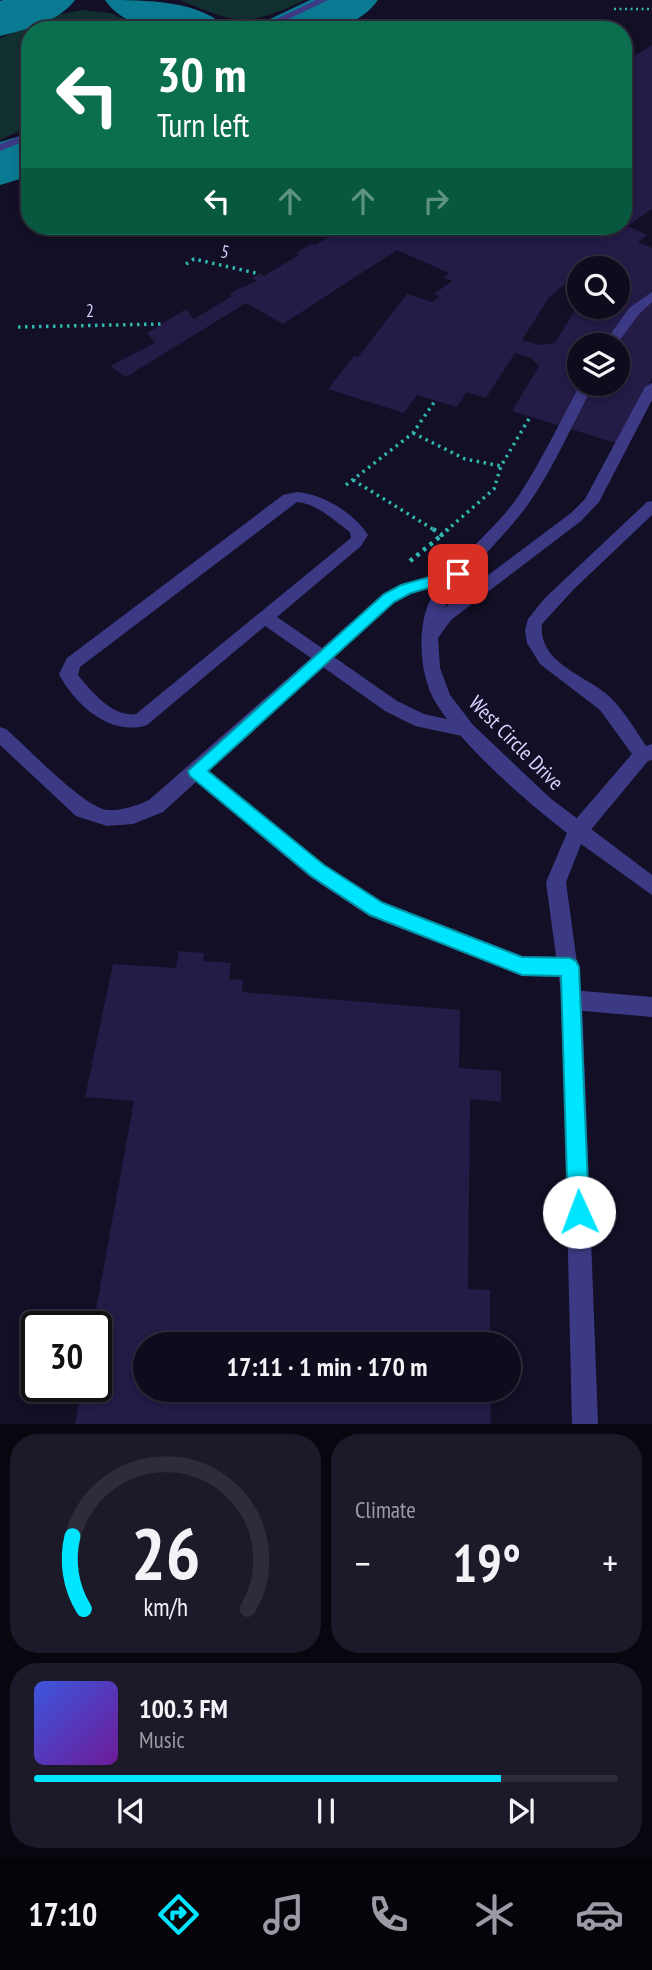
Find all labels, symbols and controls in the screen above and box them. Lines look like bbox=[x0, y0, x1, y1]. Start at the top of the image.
text: 30 m bbox=[157, 42, 246, 106]
icon: left bbox=[42, 49, 133, 140]
text: Turn left bbox=[157, 104, 249, 146]
icon: left bbox=[198, 182, 236, 220]
icon: ahead bbox=[271, 182, 309, 220]
icon: ahead bbox=[344, 182, 382, 220]
icon: right bbox=[417, 182, 455, 220]
street label: 5 bbox=[219, 239, 231, 264]
map controls bbox=[567, 256, 630, 396]
button: search bbox=[567, 256, 630, 319]
street label: 2 bbox=[86, 299, 94, 322]
button: layers bbox=[567, 333, 630, 396]
pin bbox=[428, 544, 488, 604]
icon: arrive bbox=[439, 555, 477, 593]
street label: West Circle Drive bbox=[463, 690, 569, 796]
position arrow bbox=[542, 1175, 616, 1249]
speed limit sign: 30 bbox=[21, 1311, 112, 1402]
text: 17:11 · 1 min · 170 m bbox=[227, 1350, 427, 1383]
text: Climate bbox=[355, 1495, 416, 1524]
text: 26 bbox=[131, 1506, 200, 1600]
text: 19° bbox=[452, 1529, 521, 1596]
text: − bbox=[355, 1538, 371, 1587]
text: + bbox=[602, 1538, 618, 1587]
text: km/h bbox=[143, 1591, 188, 1623]
text: 100.3 FM bbox=[139, 1692, 228, 1725]
text: Music bbox=[139, 1725, 185, 1754]
icon: previous bbox=[112, 1792, 150, 1830]
icon: pause bbox=[307, 1792, 345, 1830]
icon: next bbox=[502, 1792, 540, 1830]
icon: directions bbox=[154, 1890, 203, 1939]
icon: music bbox=[259, 1890, 308, 1939]
icon: phone bbox=[364, 1890, 413, 1939]
icon: climate bbox=[470, 1890, 519, 1939]
icon: car bbox=[575, 1890, 624, 1939]
text: 17:10 bbox=[28, 1893, 97, 1935]

